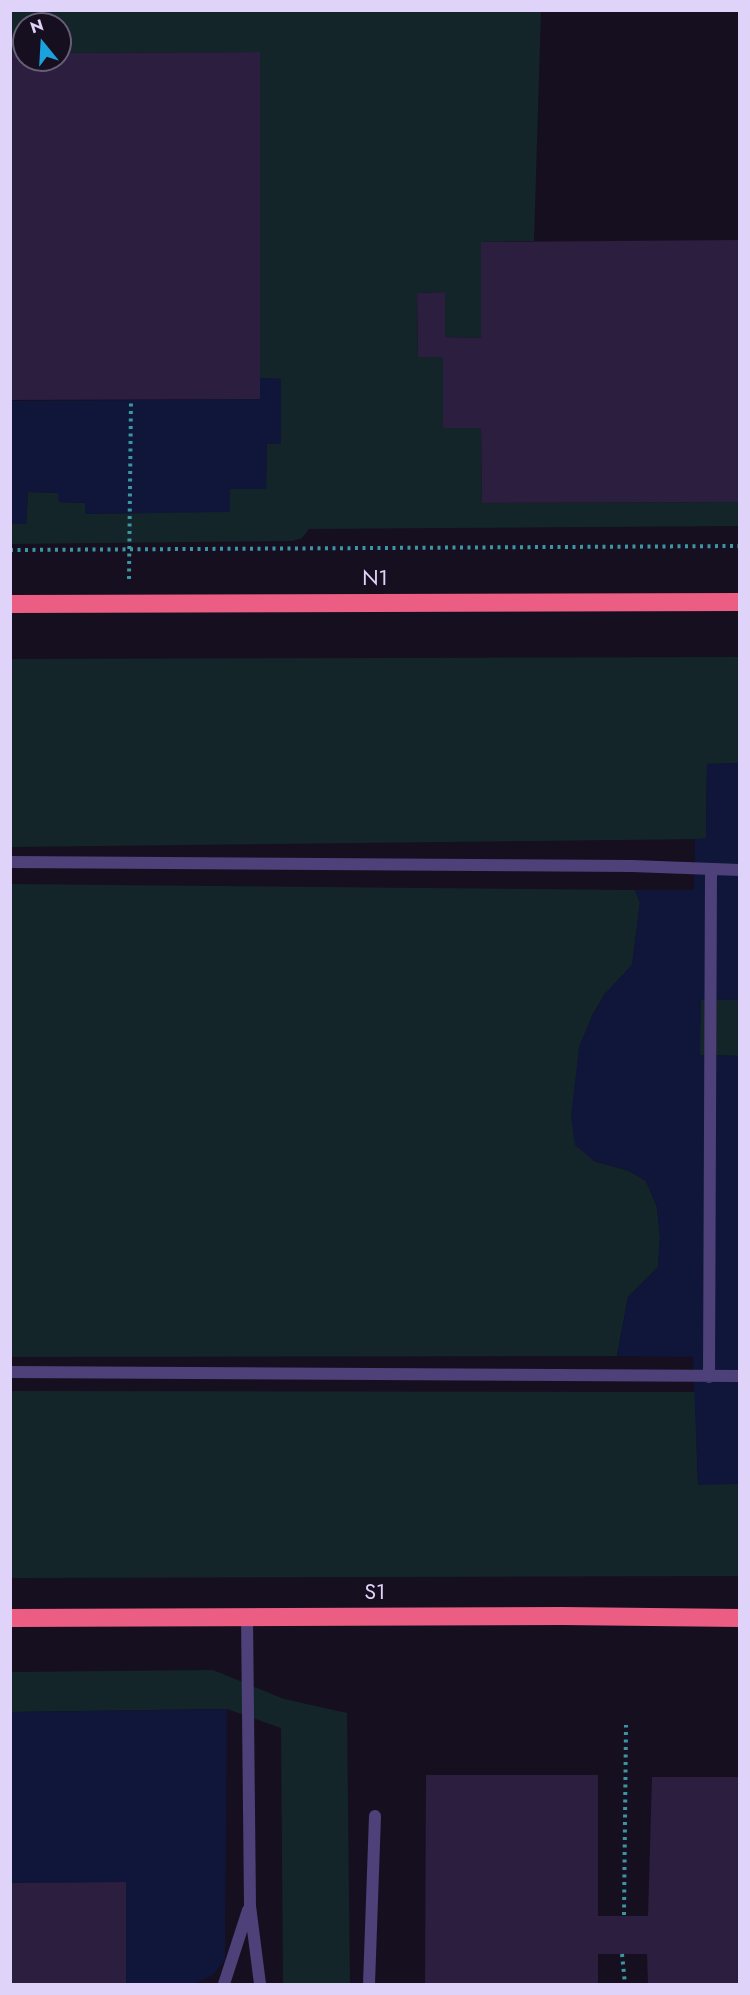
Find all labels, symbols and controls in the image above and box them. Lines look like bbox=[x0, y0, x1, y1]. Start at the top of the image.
north arrow bbox=[12, 12, 72, 72]
text: N bbox=[27, 13, 47, 39]
street label: N1 bbox=[362, 567, 388, 593]
street label: S1 bbox=[365, 1581, 385, 1607]

